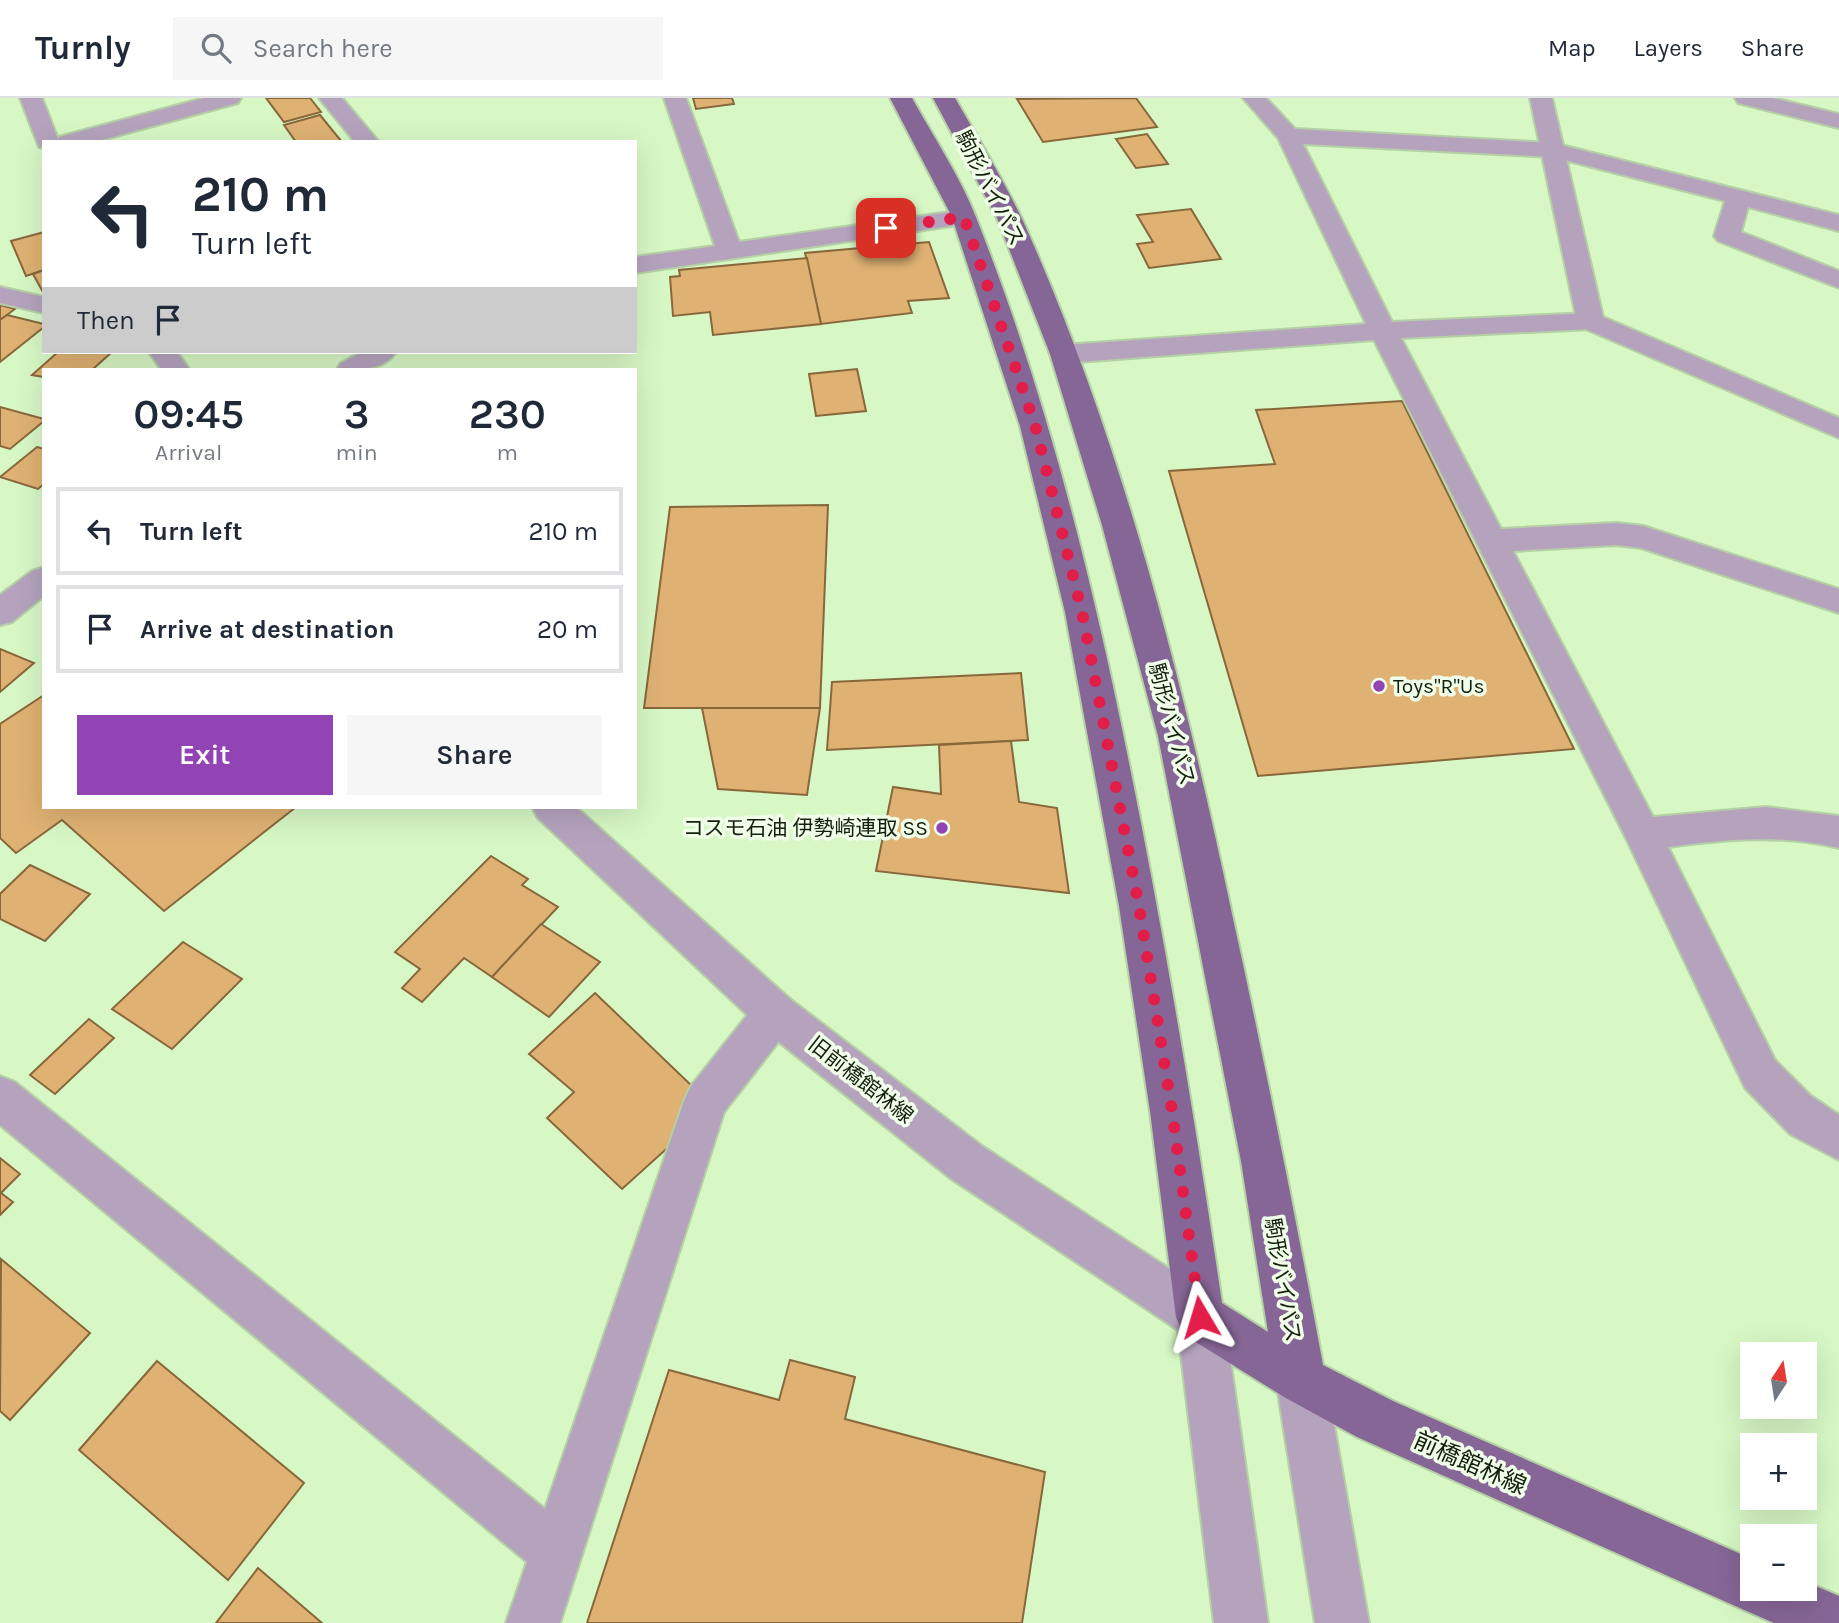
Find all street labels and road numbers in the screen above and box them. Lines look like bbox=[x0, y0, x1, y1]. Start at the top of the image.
street label: 駒形バイパス bbox=[951, 127, 1029, 249]
street label: 駒形バイパス bbox=[1144, 660, 1200, 788]
street label: 旧前橋館林線 bbox=[804, 1032, 918, 1128]
street label: 駒形バイパス bbox=[1260, 1216, 1306, 1344]
street label: 前橋館林線 bbox=[1409, 1426, 1531, 1500]

